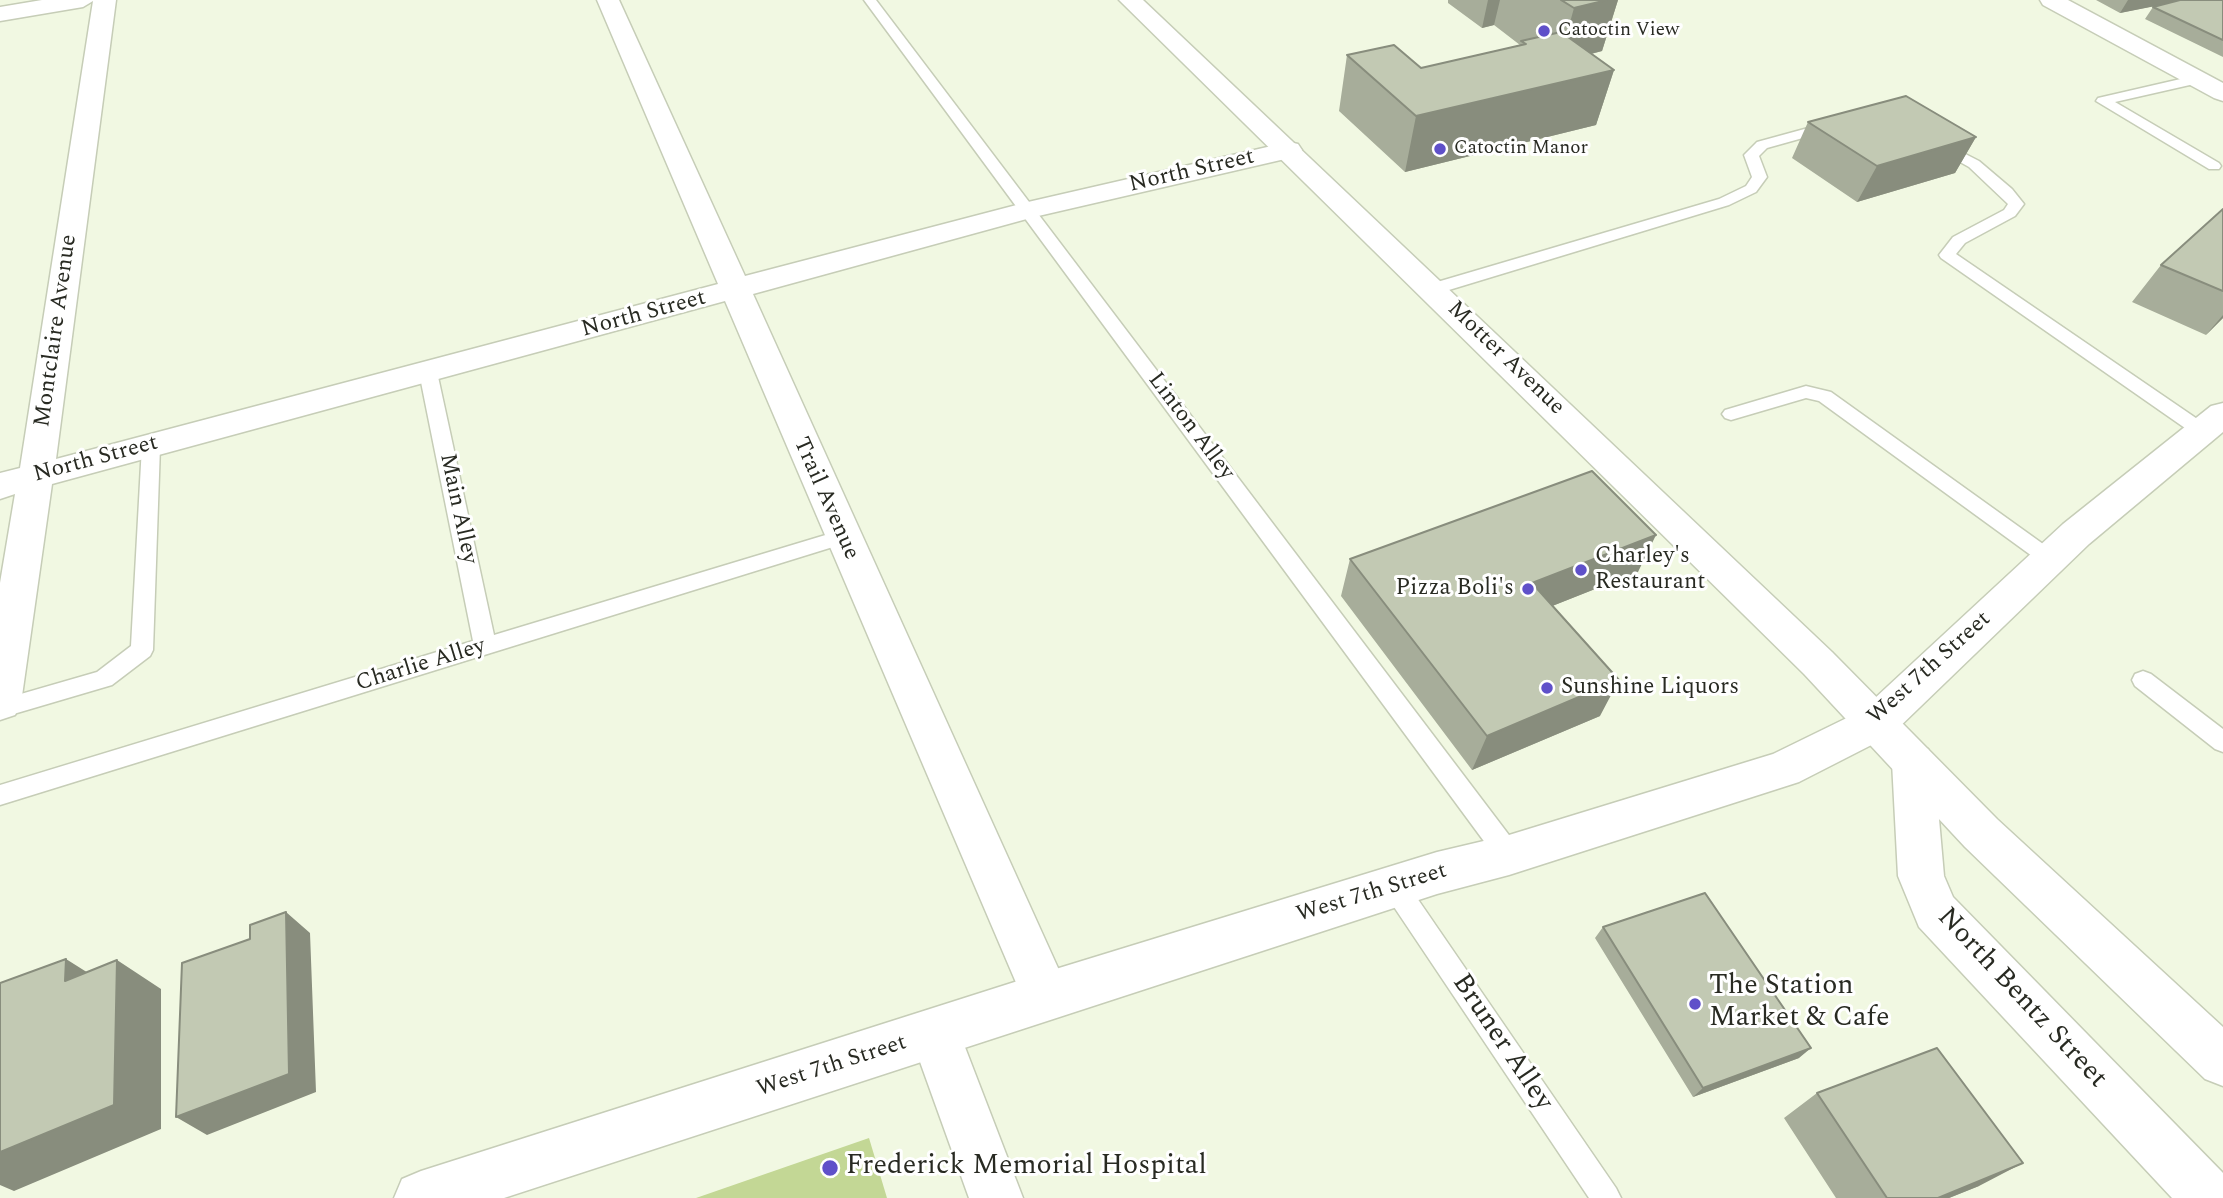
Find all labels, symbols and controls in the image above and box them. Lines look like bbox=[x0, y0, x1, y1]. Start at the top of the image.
place label: Catoctin View bbox=[1558, 20, 1679, 42]
marker: Catoctin View bbox=[1536, 23, 1552, 39]
place label: Catoctin Manor bbox=[1454, 138, 1588, 160]
marker: Catoctin Manor bbox=[1432, 141, 1448, 157]
street label: North Street bbox=[1127, 144, 1257, 200]
street label: Montclaire Avenue bbox=[30, 233, 84, 429]
street label: North Street bbox=[579, 285, 709, 345]
street label: Motter Avenue bbox=[1440, 296, 1570, 422]
street label: Linton Alley bbox=[1141, 368, 1239, 486]
street label: North Street bbox=[31, 430, 161, 490]
street label: Trail Avenue bbox=[786, 434, 864, 564]
street label: Main Alley bbox=[432, 451, 482, 567]
place label: Charley's Restaurant bbox=[1595, 543, 1705, 597]
marker: Charley's Restaurant bbox=[1573, 562, 1589, 578]
place label: Pizza Boli's bbox=[1396, 575, 1514, 603]
marker: Pizza Boli's bbox=[1520, 581, 1536, 597]
street label: West 7th Street bbox=[1863, 607, 1997, 731]
street label: Charlie Alley bbox=[353, 633, 489, 699]
place label: Sunshine Liquors bbox=[1561, 674, 1739, 702]
marker: Sunshine Liquors bbox=[1539, 680, 1555, 696]
street label: West 7th Street bbox=[1293, 858, 1451, 930]
street label: North Bentz Street bbox=[1929, 902, 2113, 1096]
street label: Bruner Alley bbox=[1443, 968, 1559, 1118]
place label: The Station Market & Cafe bbox=[1709, 971, 1890, 1037]
marker: The Station Market & Cafe bbox=[1687, 996, 1703, 1012]
street label: West 7th Street bbox=[754, 1030, 910, 1104]
place label: Frederick Memorial Hospital bbox=[846, 1151, 1207, 1185]
marker: Frederick Memorial Hospital bbox=[820, 1158, 840, 1178]

